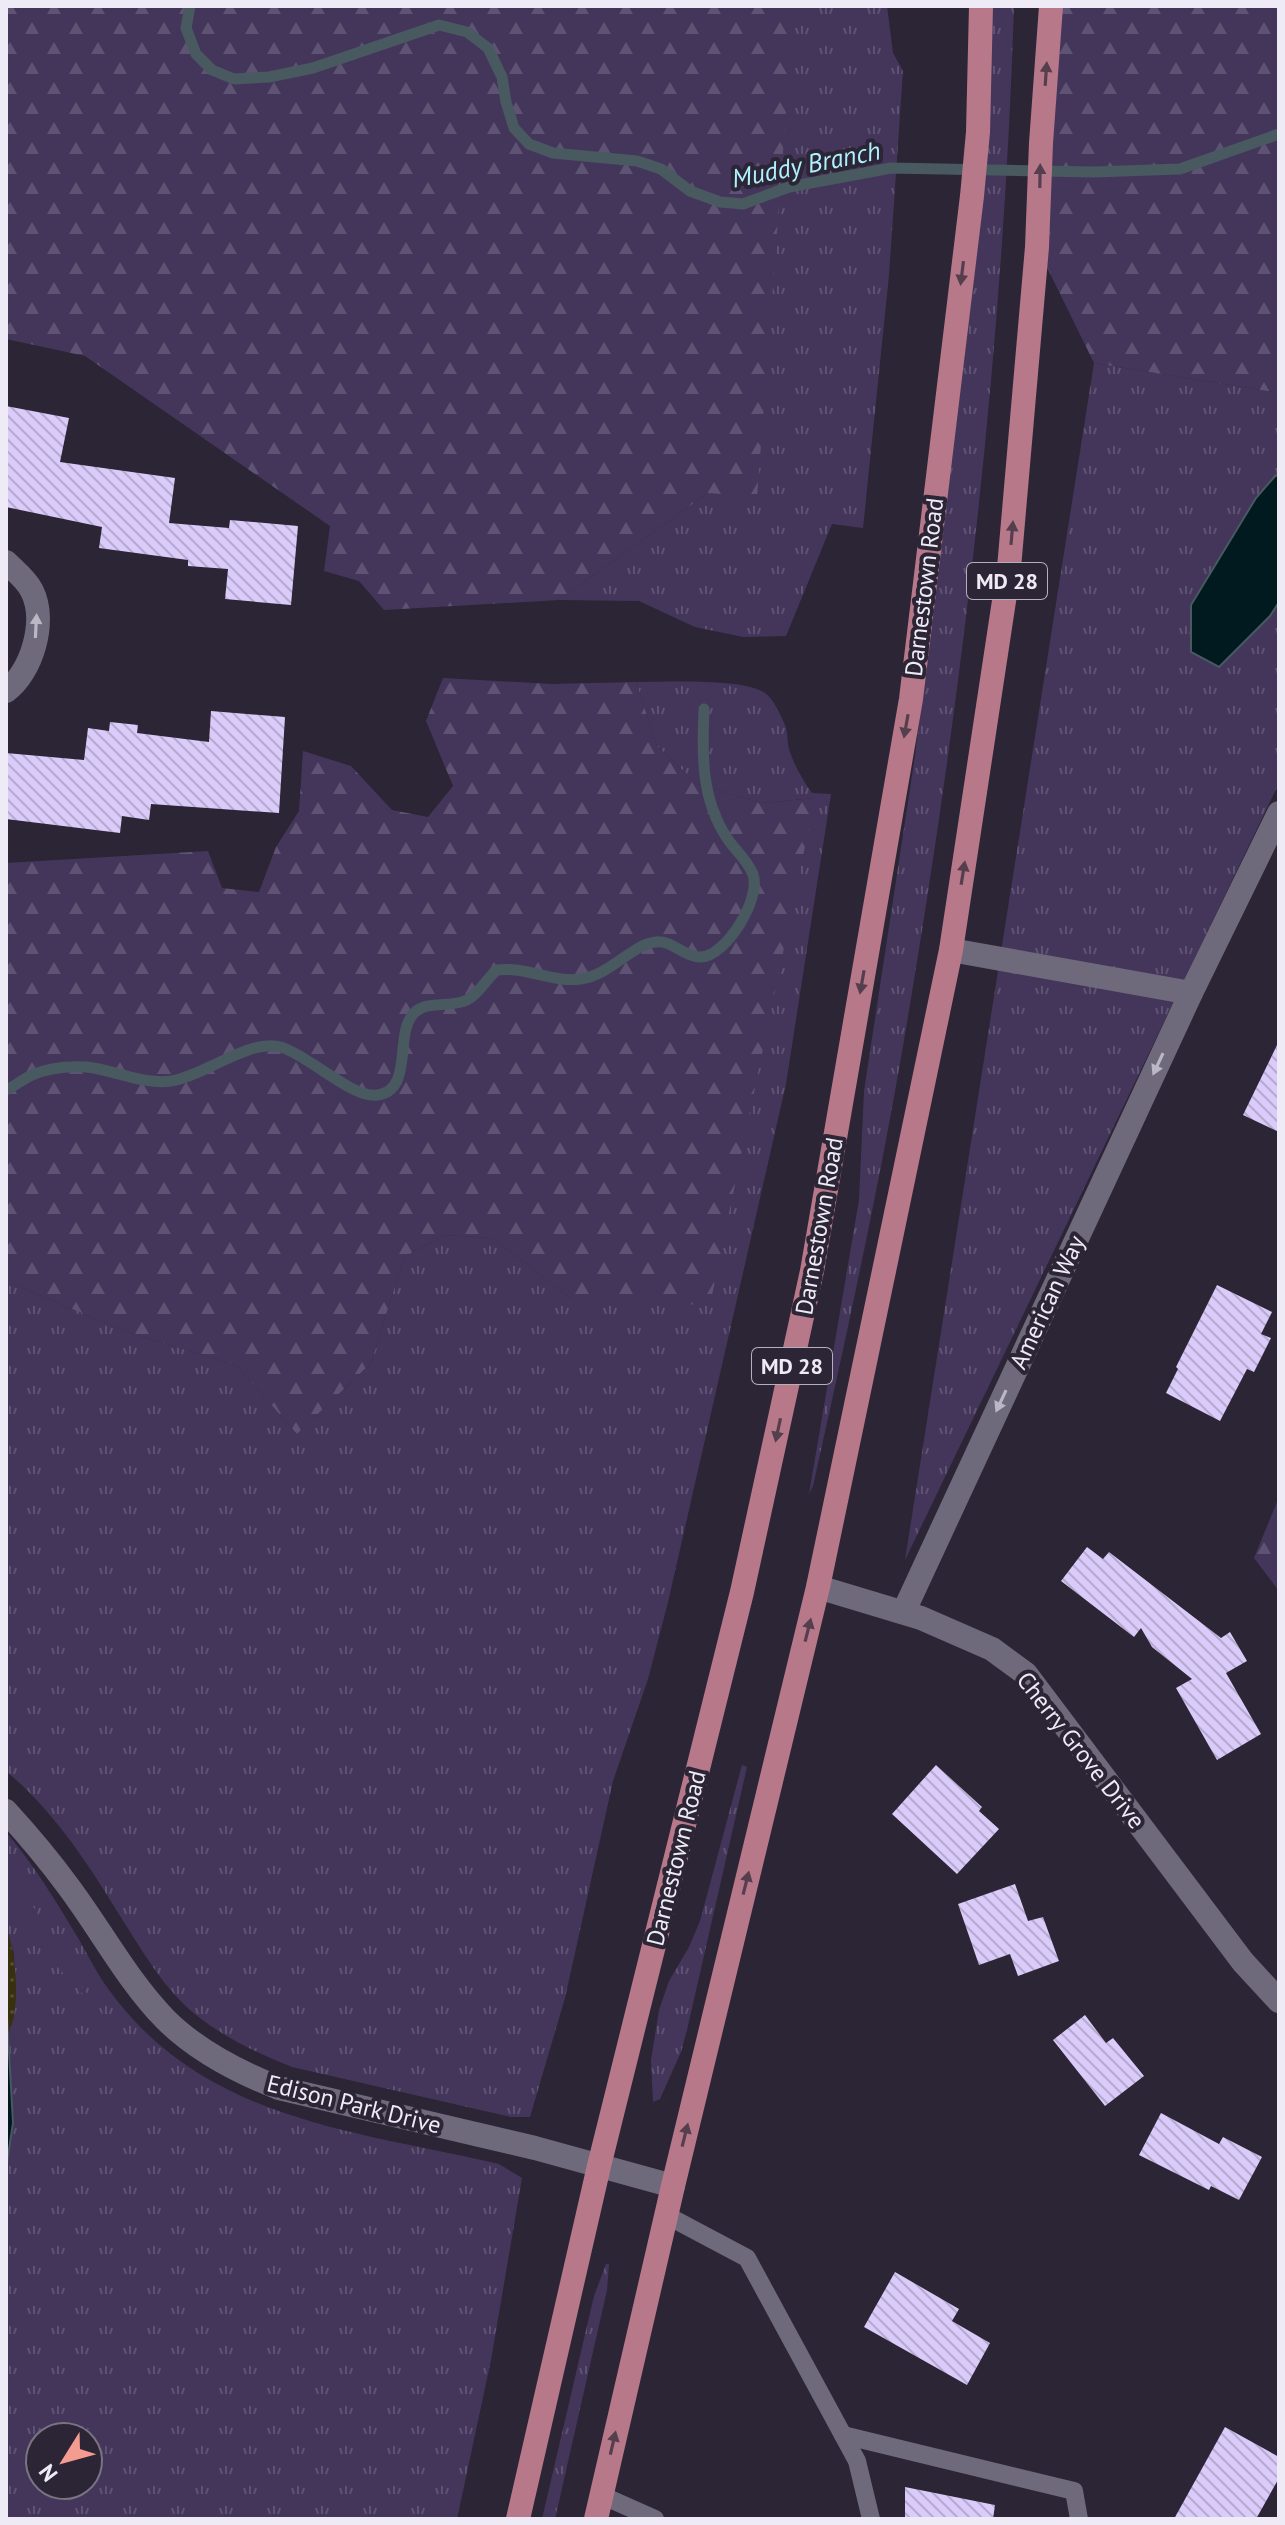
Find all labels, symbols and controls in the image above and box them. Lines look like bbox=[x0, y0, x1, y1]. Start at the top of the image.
one-way arrow bbox=[1040, 61, 1053, 86]
water label: Muddy Branch bbox=[729, 133, 883, 195]
one-way arrow bbox=[1034, 163, 1046, 188]
one-way arrow bbox=[956, 261, 969, 286]
street label: Darnestown Road bbox=[898, 496, 950, 678]
one-way arrow bbox=[1006, 520, 1019, 545]
road number: MD 28 bbox=[967, 563, 1047, 599]
one-way arrow bbox=[30, 613, 43, 638]
one-way arrow bbox=[900, 713, 912, 738]
one-way arrow bbox=[957, 860, 970, 885]
one-way arrow bbox=[855, 970, 867, 995]
one-way arrow bbox=[1151, 1052, 1165, 1076]
street label: Darnestown Road bbox=[788, 1135, 850, 1317]
street label: American Way bbox=[1003, 1230, 1091, 1374]
road number: MD 28 bbox=[752, 1348, 832, 1384]
one-way arrow bbox=[994, 1389, 1008, 1413]
one-way arrow bbox=[771, 1418, 784, 1443]
one-way arrow bbox=[802, 1617, 814, 1642]
street label: Cherry Grove Drive bbox=[1010, 1665, 1152, 1835]
street label: Darnestown Road bbox=[639, 1767, 713, 1949]
one-way arrow bbox=[741, 1870, 753, 1895]
street label: Edison Park Drive bbox=[264, 2067, 444, 2141]
one-way arrow bbox=[679, 2123, 692, 2148]
north arrow bbox=[24, 2421, 104, 2501]
one-way arrow bbox=[607, 2430, 620, 2455]
text: N bbox=[32, 2459, 64, 2487]

